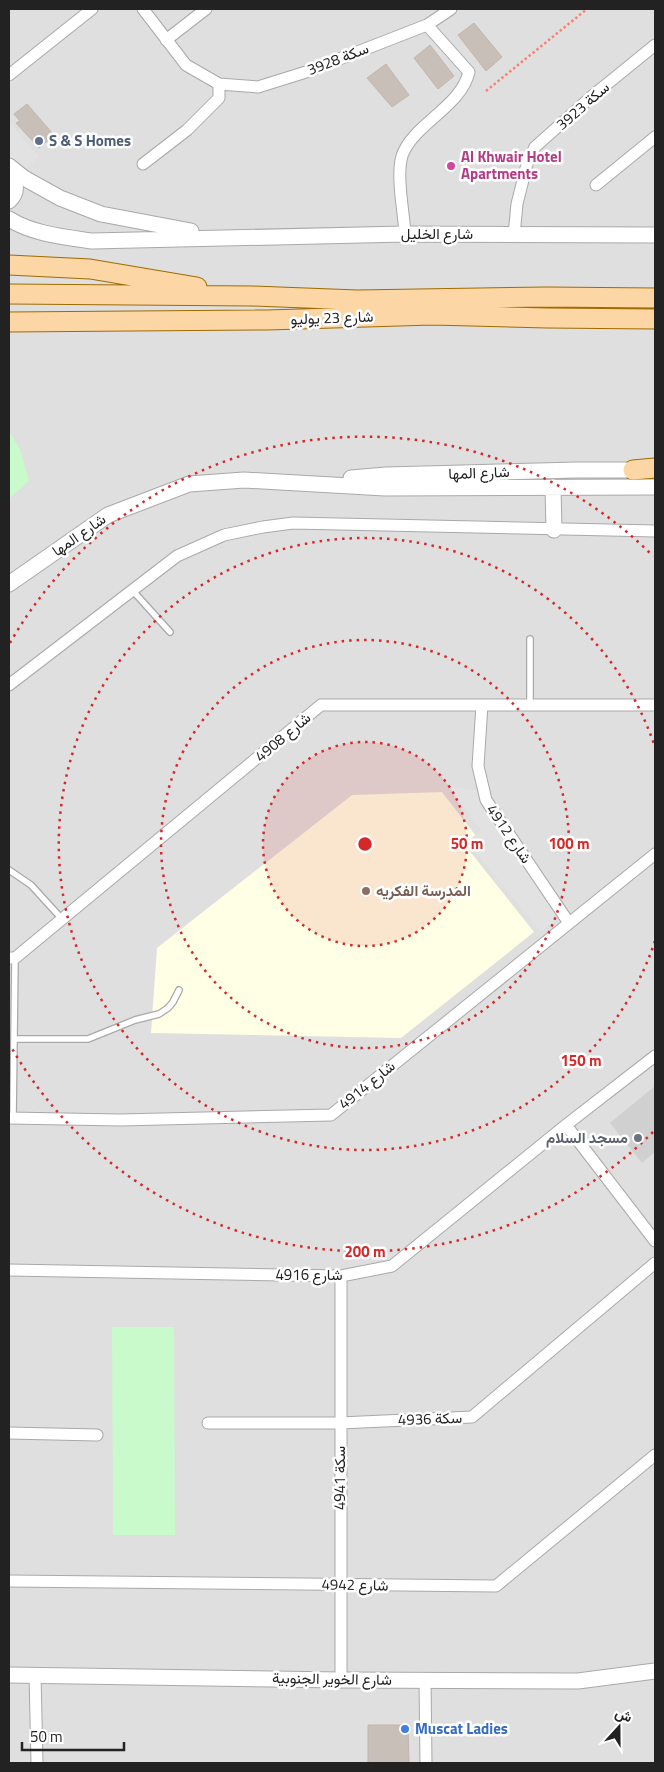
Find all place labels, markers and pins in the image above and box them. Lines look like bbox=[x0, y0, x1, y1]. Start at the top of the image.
place label: S & S Homes bbox=[49, 129, 131, 152]
marker: S & S Homes bbox=[33, 135, 45, 147]
place label: Al Khwair Hotel Apartments bbox=[461, 145, 562, 185]
marker: Al Khwair Hotel Apartments bbox=[445, 160, 457, 172]
centre of rings bbox=[356, 835, 374, 853]
place label: المدرسة الفكريه bbox=[376, 879, 471, 902]
marker: المدرسة الفكريه bbox=[360, 885, 372, 897]
place label: مسجد السلام bbox=[546, 1126, 628, 1149]
marker: مسجد السلام bbox=[632, 1132, 644, 1144]
place label: Muscat Ladies bbox=[415, 1717, 508, 1740]
marker: Muscat Ladies bbox=[399, 1723, 411, 1735]

